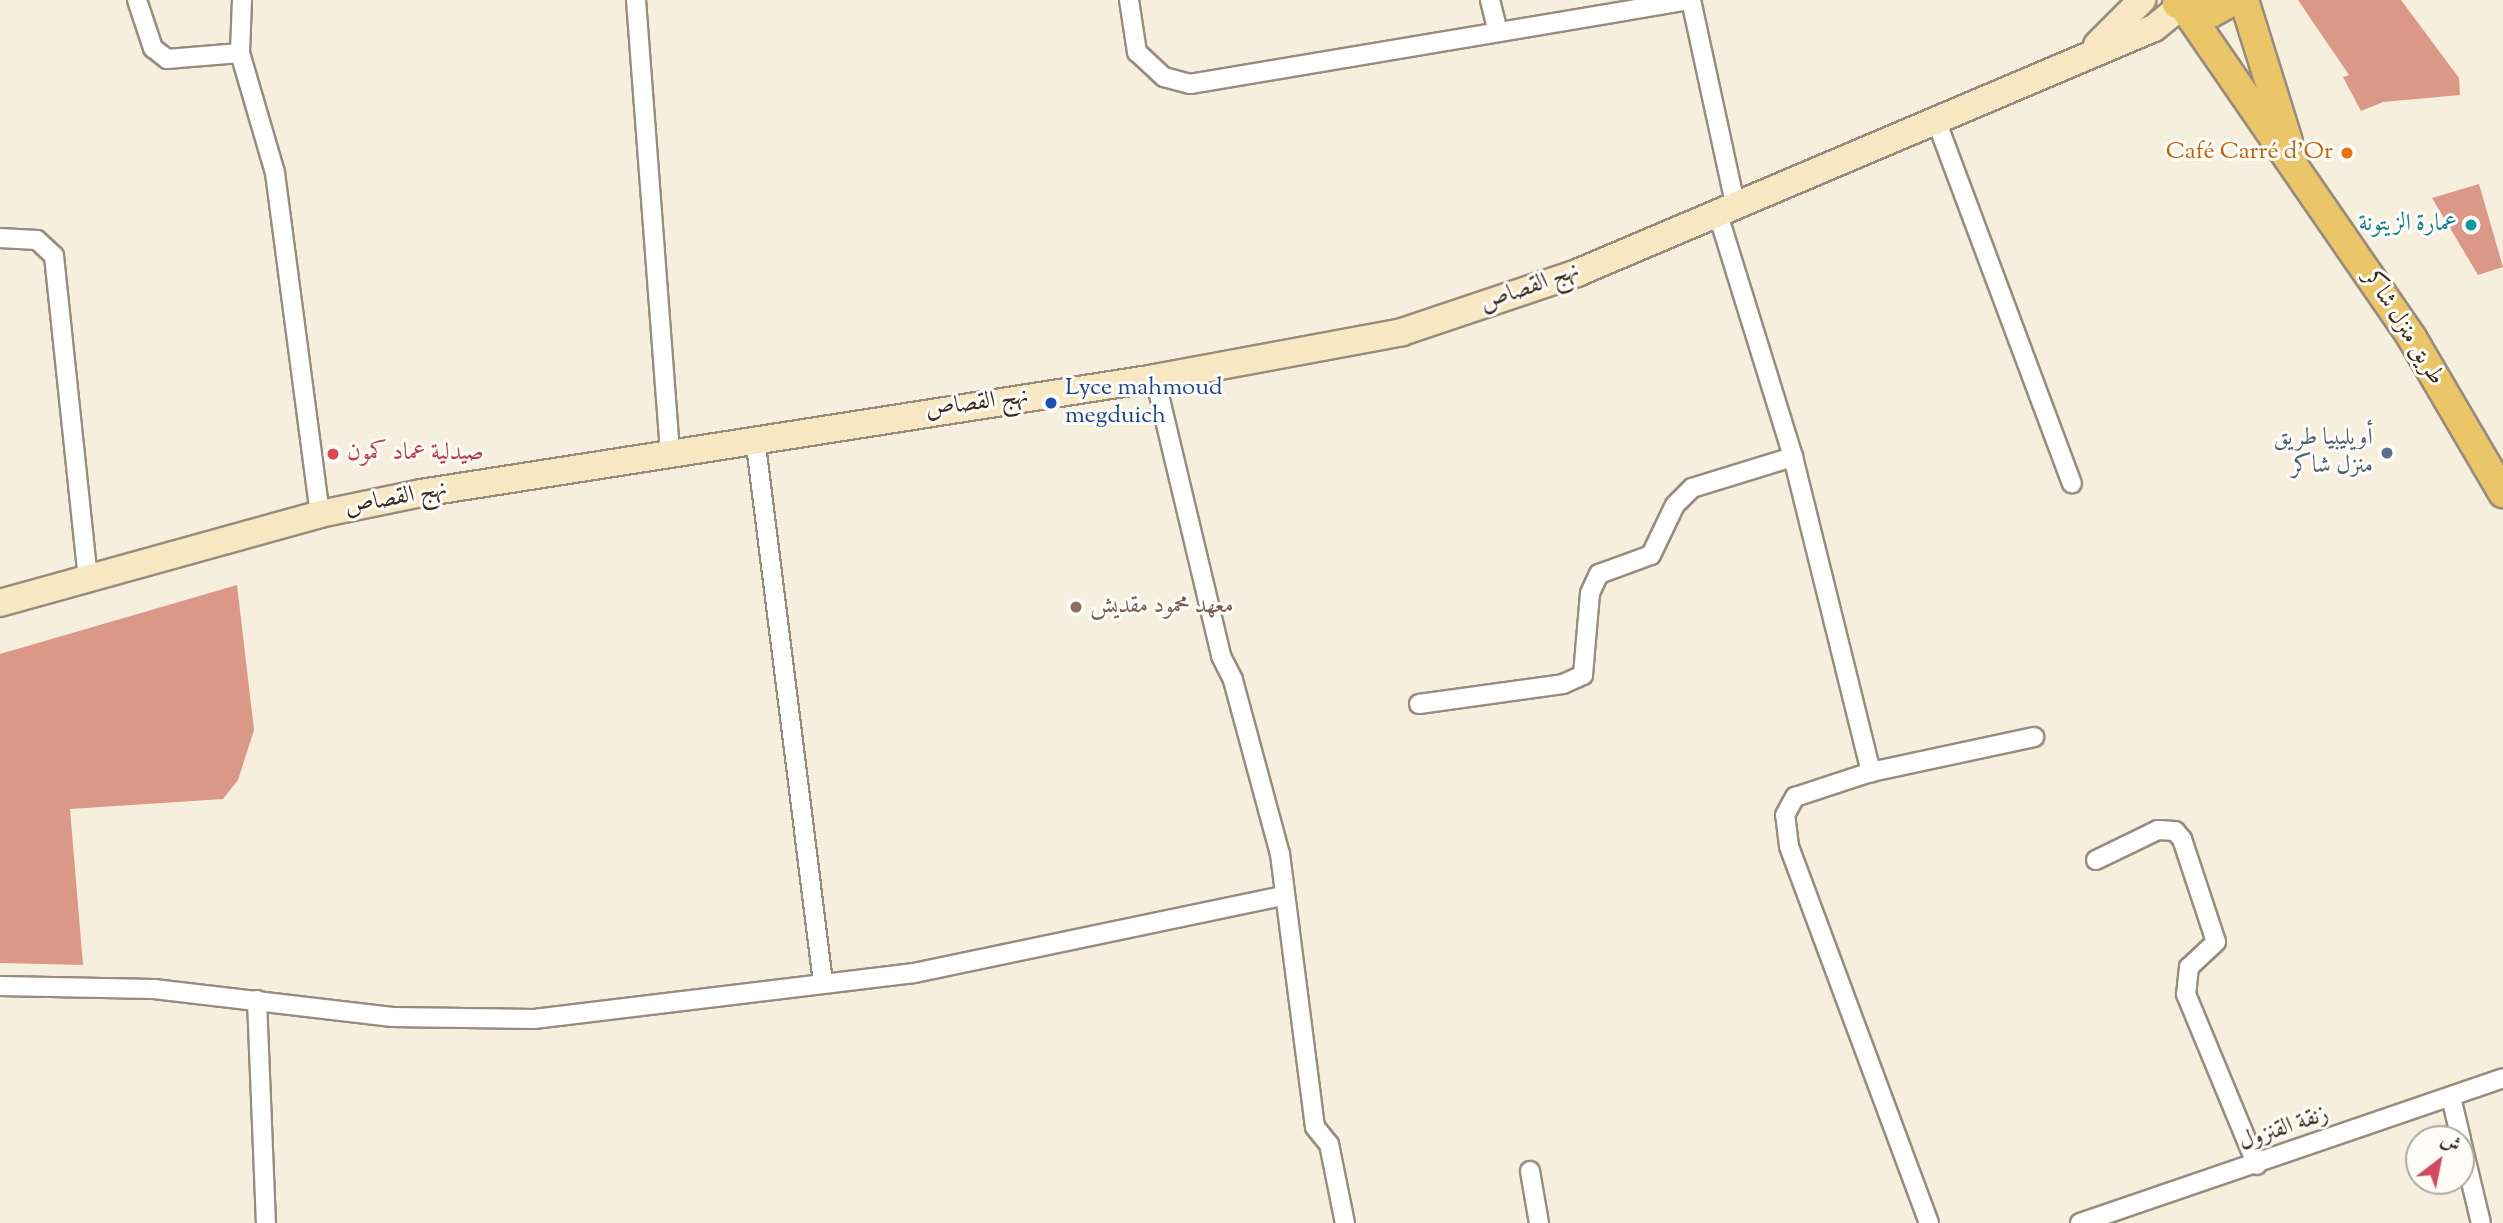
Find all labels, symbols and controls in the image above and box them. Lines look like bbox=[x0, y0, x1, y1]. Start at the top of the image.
place label: Café Carré d'Or bbox=[2166, 139, 2333, 167]
marker: Café Carré d'Or bbox=[2339, 145, 2355, 161]
place label: عمارة الزيتونة bbox=[2359, 211, 2457, 239]
marker: عمارة الزيتونة bbox=[2463, 217, 2479, 233]
street label: نهج القصاص bbox=[1476, 257, 1584, 319]
street label: طريق منزل شاكر bbox=[2356, 265, 2450, 391]
place label: Lyce mahmoud megduich bbox=[1065, 375, 1223, 431]
street label: نهج القصاص bbox=[924, 383, 1030, 425]
marker: Lyce mahmoud megduich bbox=[1043, 395, 1059, 411]
place label: أويليبيا طريق منزل شاكر bbox=[2273, 425, 2373, 481]
place label: صيدلية عماد كمون bbox=[347, 440, 484, 468]
marker: أويليبيا طريق منزل شاكر bbox=[2379, 445, 2395, 461]
marker: صيدلية عماد كمون bbox=[325, 446, 341, 462]
street label: نهج القصاص bbox=[342, 475, 450, 523]
place label: معهد محمود مقديش bbox=[1090, 593, 1234, 621]
marker: معهد محمود مقديش bbox=[1068, 599, 1084, 615]
street label: زنقة القنزول bbox=[2235, 1100, 2333, 1158]
north arrow bbox=[2405, 1125, 2475, 1195]
text: ش bbox=[2435, 1127, 2465, 1160]

